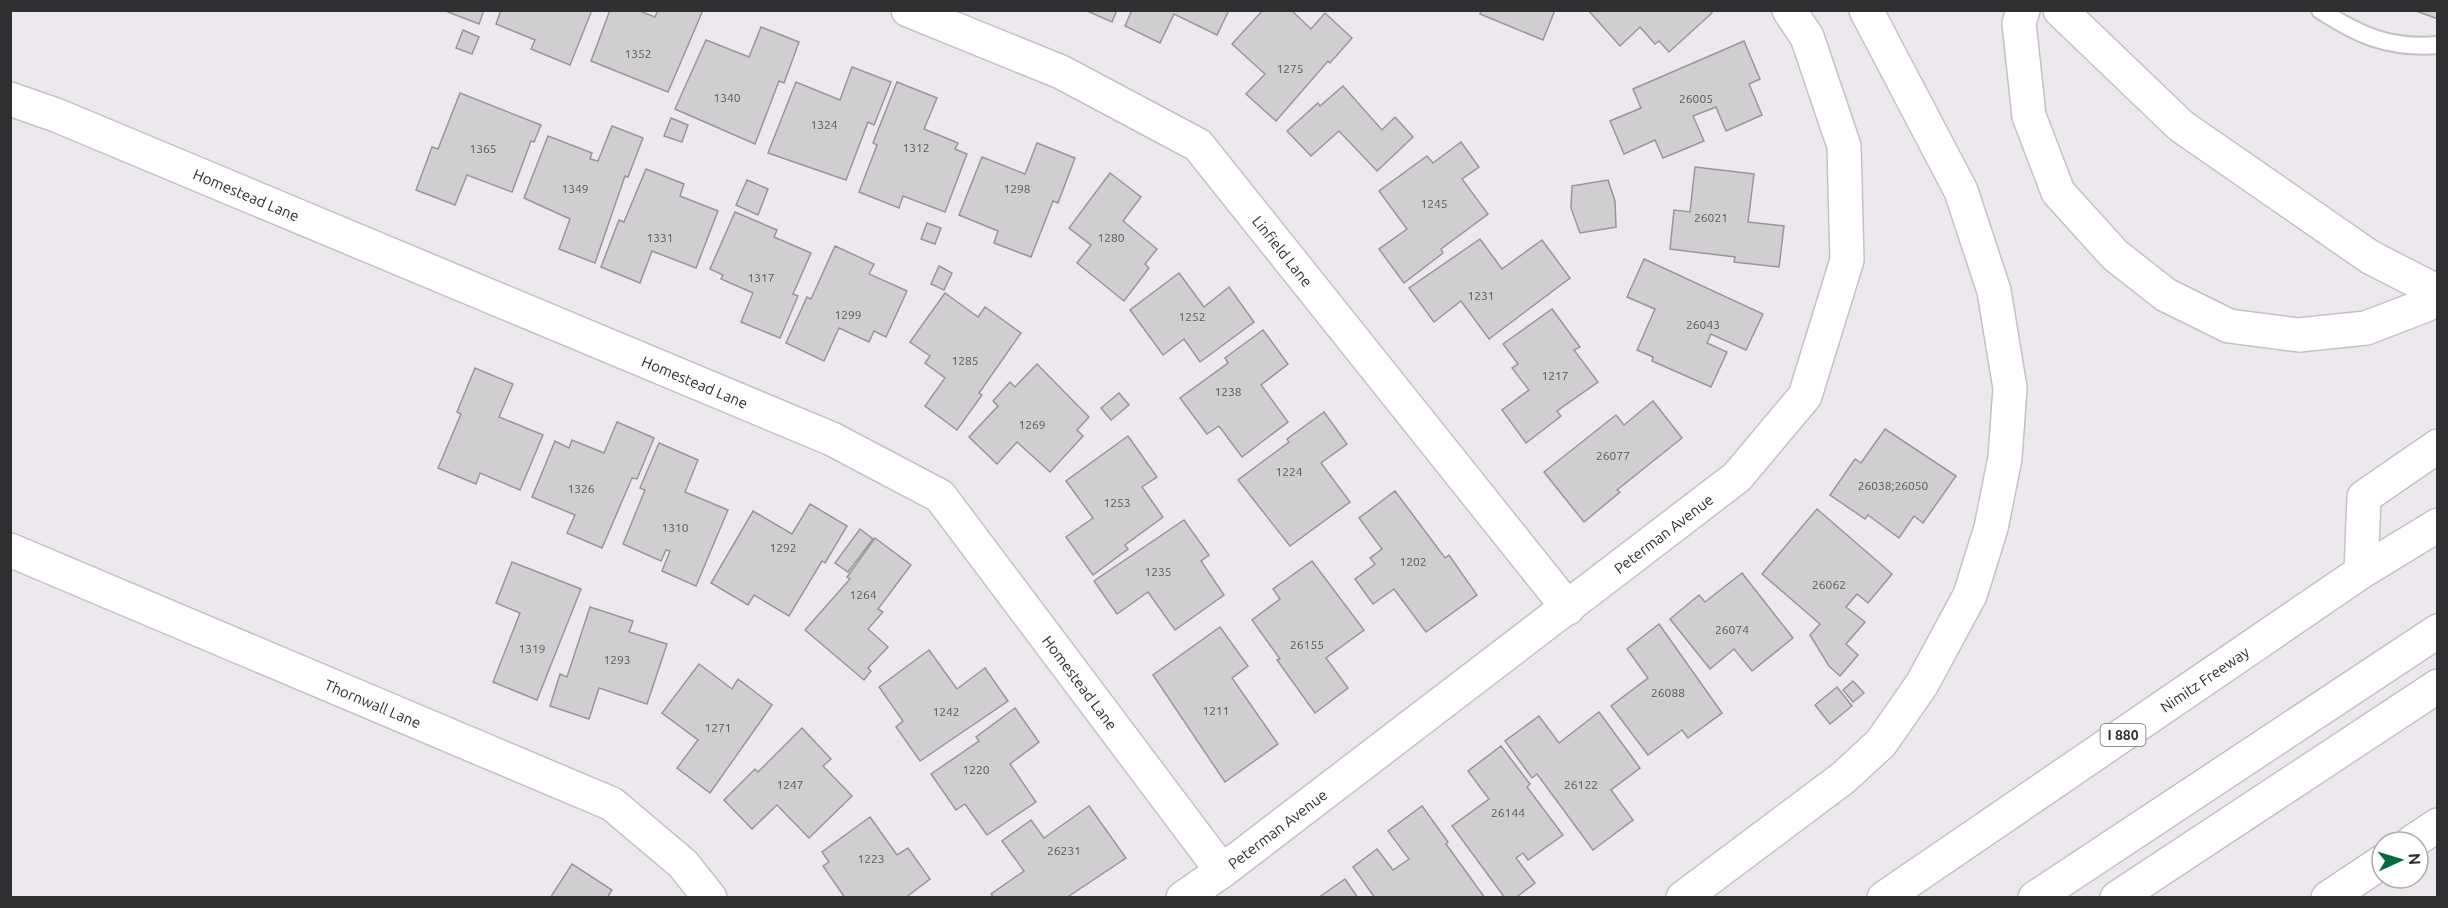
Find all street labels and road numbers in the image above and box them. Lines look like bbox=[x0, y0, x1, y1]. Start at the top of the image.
street label: Homestead Lane bbox=[191, 165, 302, 224]
street label: Linfield Lane bbox=[1249, 212, 1316, 290]
street label: Homestead Lane bbox=[639, 352, 750, 411]
street label: Peterman Avenue bbox=[1610, 490, 1716, 577]
street label: Homestead Lane bbox=[1039, 632, 1121, 733]
street label: Nimitz Freeway bbox=[2157, 643, 2252, 715]
street label: Thornwall Lane bbox=[322, 675, 424, 731]
road number: I 880 bbox=[2100, 724, 2146, 746]
street label: Peterman Avenue bbox=[1224, 786, 1330, 872]

